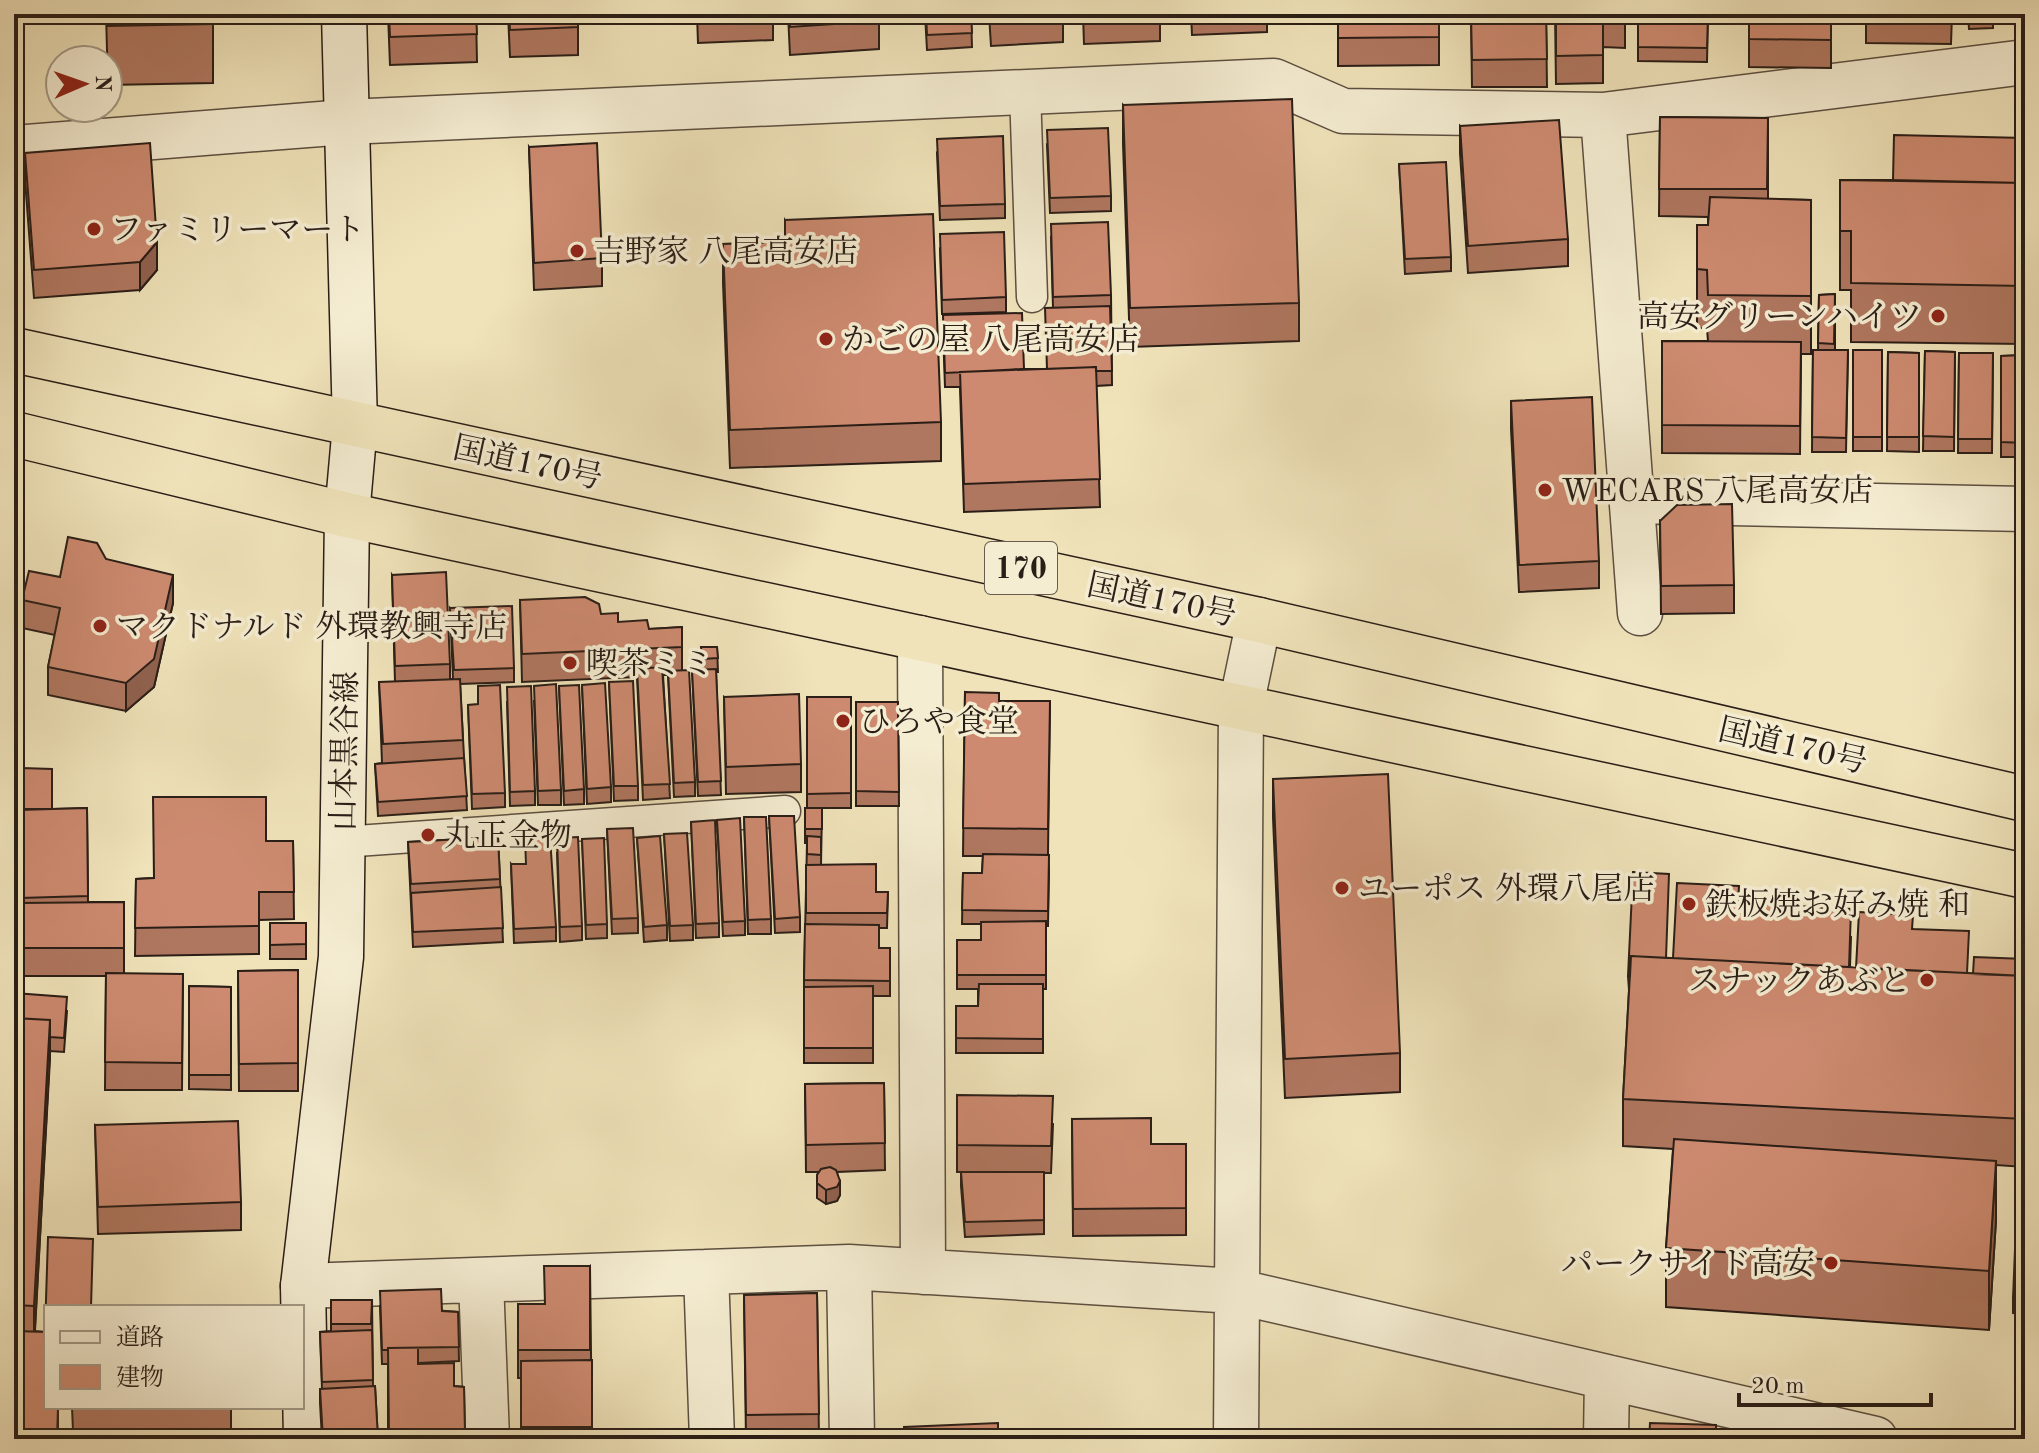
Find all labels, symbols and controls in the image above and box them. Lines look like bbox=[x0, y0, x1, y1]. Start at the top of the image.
north arrow bbox=[44, 44, 124, 124]
text: N bbox=[91, 75, 113, 92]
place label: ファミリーマート bbox=[110, 215, 365, 248]
marker: ファミリーマート bbox=[85, 220, 103, 238]
place label: 吉野家 八尾高安店 bbox=[593, 235, 858, 270]
marker: 吉野家 八尾高安店 bbox=[568, 242, 586, 260]
place label: 高安グリーンハイツ bbox=[1637, 300, 1922, 335]
marker: 高安グリーンハイツ bbox=[1929, 307, 1947, 325]
place label: かごの屋 八尾高安店 bbox=[842, 323, 1139, 358]
marker: かごの屋 八尾高安店 bbox=[817, 330, 835, 348]
street label: 国道170号 bbox=[450, 431, 606, 496]
place label: WECARS 八尾高安店 bbox=[1561, 474, 1873, 509]
marker: WECARS 八尾高安店 bbox=[1536, 481, 1554, 499]
road number: 170 bbox=[985, 542, 1057, 594]
street label: 国道170号 bbox=[1084, 568, 1240, 633]
place label: マクドナルド 外環教興寺店 bbox=[116, 610, 507, 645]
marker: マクドナルド 外環教興寺店 bbox=[91, 617, 109, 635]
place label: 喫茶ミミ bbox=[586, 647, 714, 682]
marker: 喫茶ミミ bbox=[561, 654, 579, 672]
street label: 山本黒谷線 bbox=[327, 671, 364, 831]
place label: ひろや食堂 bbox=[859, 704, 1019, 740]
marker: ひろや食堂 bbox=[834, 712, 852, 730]
street label: 国道170号 bbox=[1715, 712, 1870, 781]
place label: 丸正金物 bbox=[444, 818, 572, 854]
marker: 丸正金物 bbox=[419, 826, 437, 844]
place label: ユーポス 外環八尾店 bbox=[1358, 872, 1655, 907]
marker: ユーポス 外環八尾店 bbox=[1333, 879, 1351, 897]
place label: 鉄板焼お好み焼 和 bbox=[1705, 888, 1970, 923]
marker: 鉄板焼お好み焼 和 bbox=[1680, 895, 1698, 913]
place label: スナックあぶと bbox=[1688, 965, 1911, 999]
marker: スナックあぶと bbox=[1918, 971, 1936, 989]
place label: パークサイド高安 bbox=[1561, 1247, 1815, 1282]
marker: パークサイド高安 bbox=[1822, 1254, 1840, 1272]
legend bbox=[44, 1305, 304, 1409]
text: 道路 bbox=[116, 1324, 164, 1351]
scale bar bbox=[1739, 1357, 1931, 1407]
text: 建物 bbox=[116, 1364, 164, 1391]
text: 20 m bbox=[1751, 1375, 1805, 1399]

